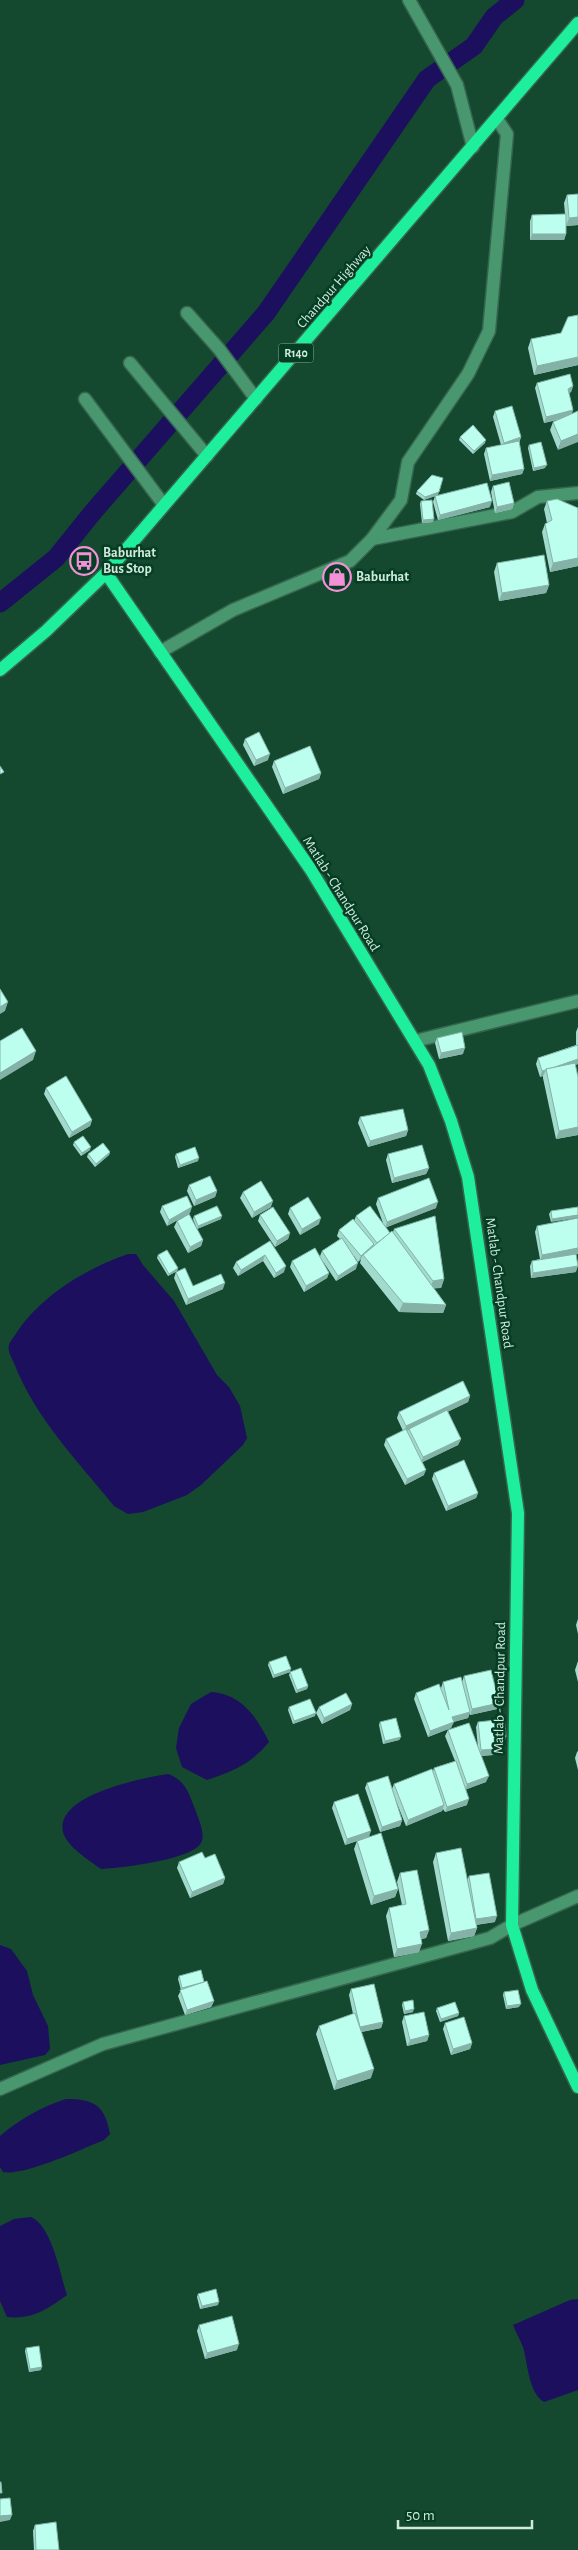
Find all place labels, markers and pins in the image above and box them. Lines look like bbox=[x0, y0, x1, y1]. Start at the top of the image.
bus stop icon: Baburhat Bus Stop bbox=[69, 546, 99, 576]
place label: Baburhat Bus Stop bbox=[103, 546, 156, 576]
shop icon: Baburhat bbox=[322, 562, 352, 592]
place label: Baburhat bbox=[356, 570, 409, 584]

